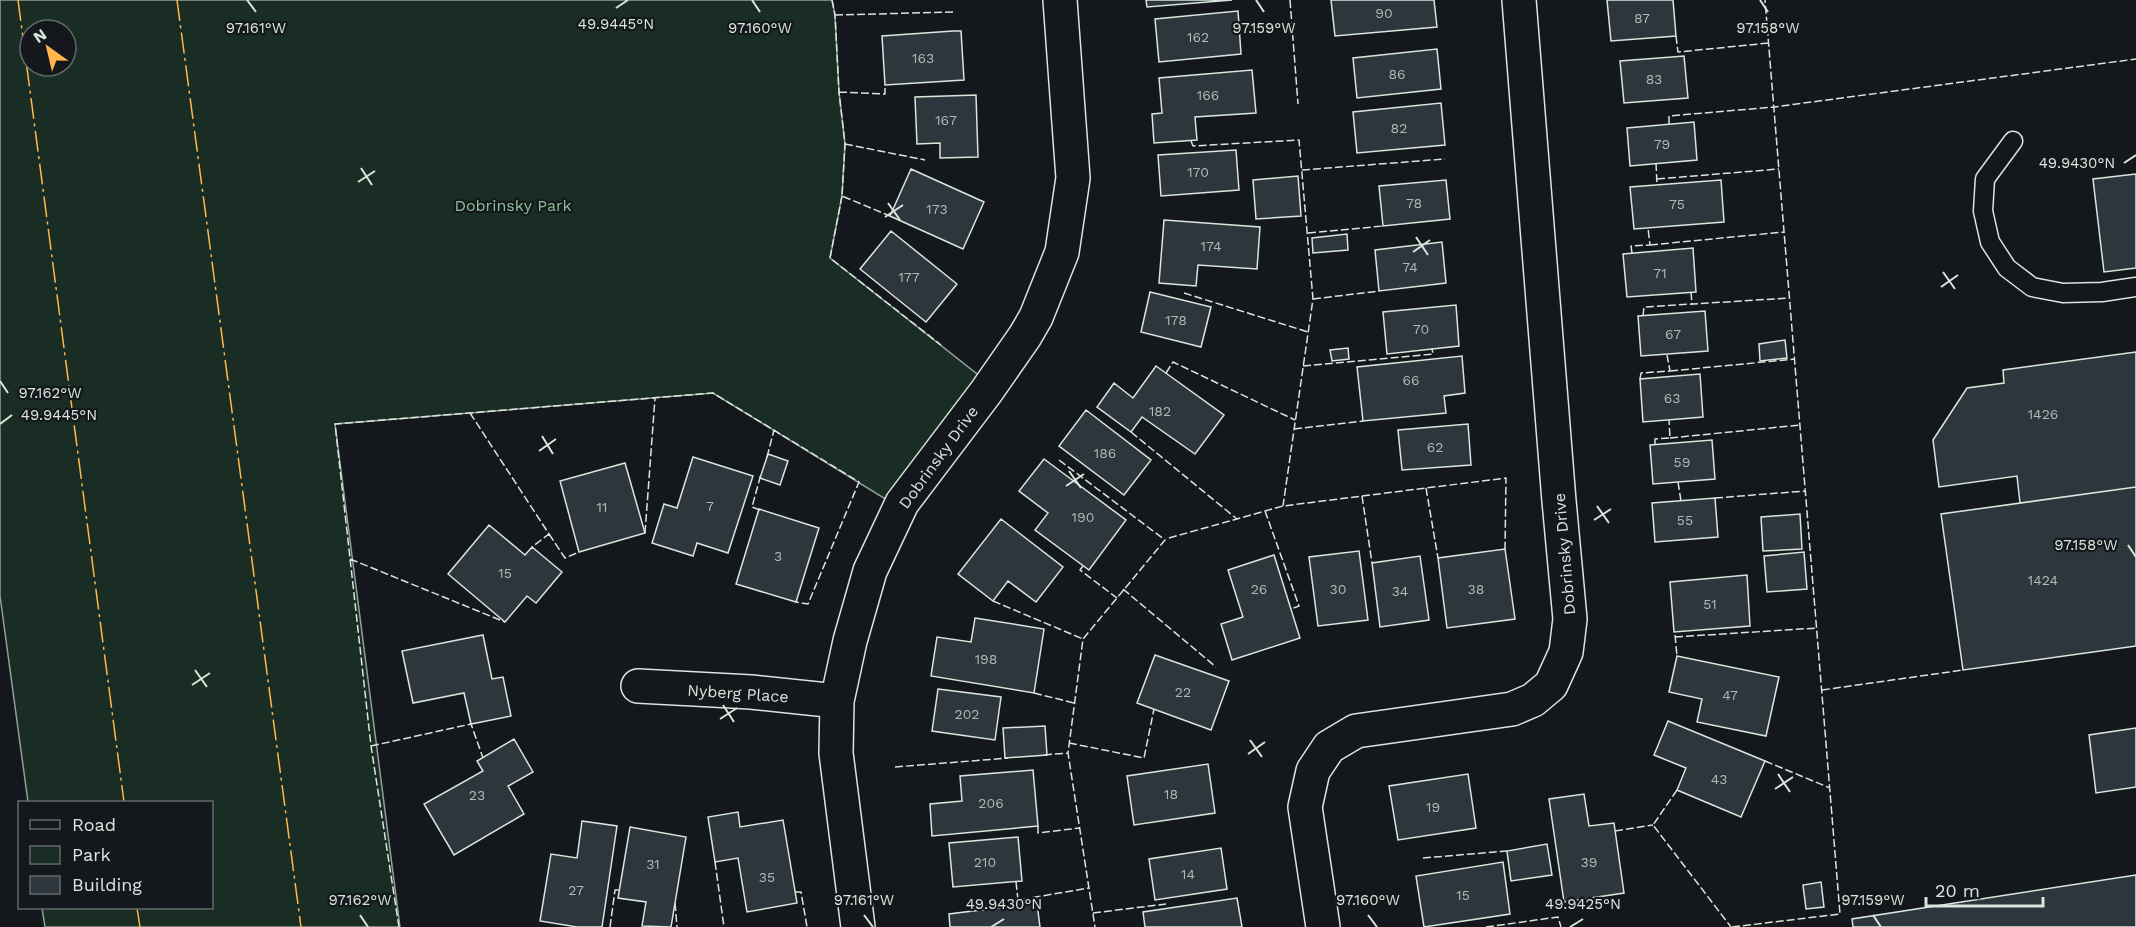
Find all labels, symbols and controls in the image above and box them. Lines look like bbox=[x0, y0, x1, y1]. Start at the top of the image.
house number: 90 bbox=[1375, 5, 1393, 21]
house number: 87 bbox=[1634, 10, 1650, 26]
text: 49.9445°N bbox=[578, 15, 654, 33]
north arrow bbox=[18, 18, 78, 78]
text: 97.161°W bbox=[226, 19, 286, 37]
text: 97.160°W bbox=[728, 19, 792, 37]
text: 97.159°W bbox=[1232, 19, 1296, 37]
text: 97.158°W bbox=[1736, 19, 1800, 37]
text: N bbox=[30, 25, 50, 47]
house number: 162 bbox=[1187, 29, 1209, 45]
house number: 163 bbox=[912, 50, 934, 66]
house number: 86 bbox=[1388, 66, 1406, 82]
house number: 83 bbox=[1646, 71, 1662, 87]
house number: 166 bbox=[1197, 87, 1219, 103]
house number: 167 bbox=[935, 112, 957, 128]
house number: 82 bbox=[1391, 120, 1407, 136]
house number: 79 bbox=[1654, 136, 1670, 152]
text: 49.9430°N bbox=[2039, 154, 2115, 172]
house number: 170 bbox=[1187, 164, 1209, 180]
house number: 78 bbox=[1406, 195, 1422, 211]
park label: Dobrinsky Park bbox=[454, 196, 572, 215]
house number: 75 bbox=[1669, 196, 1685, 212]
house number: 173 bbox=[926, 201, 948, 217]
house number: 174 bbox=[1201, 238, 1221, 254]
house number: 74 bbox=[1402, 259, 1418, 275]
house number: 71 bbox=[1653, 265, 1667, 281]
house number: 177 bbox=[898, 269, 920, 285]
house number: 178 bbox=[1165, 312, 1187, 328]
house number: 70 bbox=[1413, 321, 1429, 337]
house number: 67 bbox=[1665, 326, 1681, 342]
house number: 66 bbox=[1402, 372, 1420, 388]
text: 97.162°W bbox=[18, 384, 82, 402]
house number: 63 bbox=[1664, 390, 1680, 406]
street label: Dobrinsky Drive bbox=[895, 402, 982, 512]
house number: 182 bbox=[1149, 403, 1171, 419]
text: 49.9445°N bbox=[21, 406, 97, 424]
house number: 1426 bbox=[2028, 406, 2058, 422]
house number: 62 bbox=[1427, 439, 1443, 455]
house number: 186 bbox=[1094, 445, 1116, 461]
house number: 59 bbox=[1674, 454, 1690, 470]
street label: Dobrinsky Drive bbox=[1550, 492, 1579, 616]
house number: 7 bbox=[706, 498, 714, 514]
house number: 11 bbox=[597, 499, 607, 515]
house number: 190 bbox=[1072, 509, 1094, 525]
house number: 55 bbox=[1677, 512, 1693, 528]
text: 97.158°W bbox=[2054, 536, 2118, 554]
house number: 3 bbox=[774, 548, 782, 564]
house number: 15 bbox=[498, 565, 512, 581]
house number: 1424 bbox=[2028, 572, 2058, 588]
house number: 26 bbox=[1251, 581, 1267, 597]
house number: 30 bbox=[1330, 581, 1346, 597]
house number: 38 bbox=[1468, 581, 1484, 597]
house number: 34 bbox=[1392, 583, 1408, 599]
house number: 51 bbox=[1703, 596, 1717, 612]
house number: 198 bbox=[975, 651, 997, 667]
street label: Nyberg Place bbox=[687, 680, 789, 707]
house number: 22 bbox=[1175, 684, 1191, 700]
house number: 47 bbox=[1722, 687, 1738, 703]
house number: 202 bbox=[954, 706, 980, 722]
house number: 43 bbox=[1711, 771, 1727, 787]
house number: 18 bbox=[1164, 786, 1178, 802]
house number: 23 bbox=[469, 787, 485, 803]
house number: 206 bbox=[978, 795, 1004, 811]
house number: 19 bbox=[1426, 799, 1440, 815]
legend bbox=[18, 801, 213, 909]
text: Road bbox=[72, 814, 116, 835]
text: Park bbox=[72, 844, 111, 865]
house number: 210 bbox=[974, 854, 996, 870]
house number: 39 bbox=[1581, 854, 1597, 870]
house number: 31 bbox=[646, 856, 660, 872]
house number: 14 bbox=[1181, 866, 1195, 882]
house number: 35 bbox=[759, 869, 775, 885]
scale bar bbox=[1926, 870, 2043, 908]
text: Building bbox=[72, 874, 142, 895]
text: 20 m bbox=[1935, 880, 1980, 901]
house number: 27 bbox=[568, 882, 584, 898]
house number: 15 bbox=[1456, 887, 1470, 903]
text: 97.162°W bbox=[328, 891, 392, 909]
text: 97.161°W bbox=[834, 891, 894, 909]
text: 97.160°W bbox=[1336, 891, 1400, 909]
text: 97.159°W bbox=[1841, 891, 1905, 909]
text: 49.9430°N bbox=[966, 895, 1042, 913]
text: 49.9425°N bbox=[1545, 895, 1621, 913]

